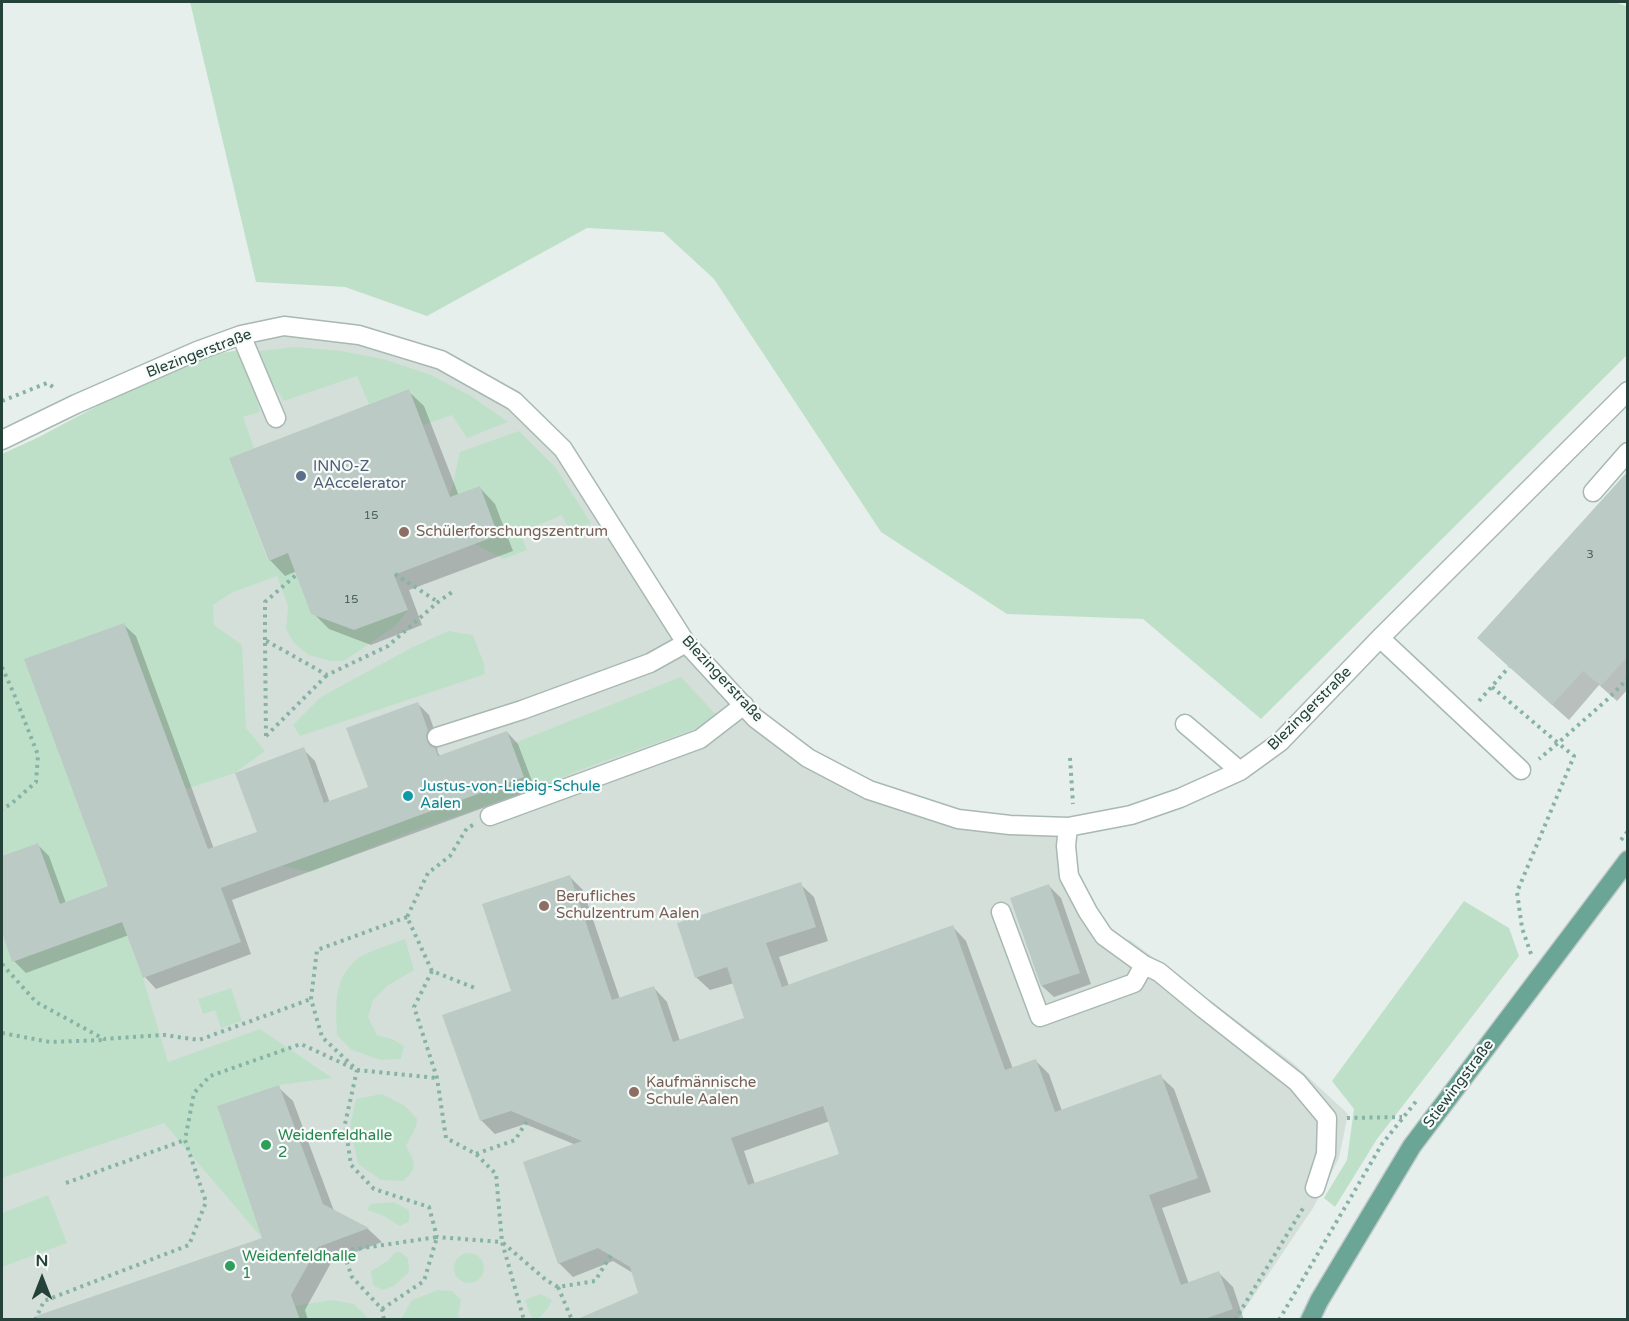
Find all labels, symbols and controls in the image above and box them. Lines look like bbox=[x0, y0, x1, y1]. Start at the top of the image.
street label: Blezingerstraße bbox=[144, 326, 254, 382]
place label: INNO-Z AAccelerator bbox=[313, 458, 406, 493]
marker: INNO-Z AAccelerator bbox=[294, 469, 308, 483]
house number: 15 bbox=[363, 509, 379, 523]
place label: Schülerforschungszentrum bbox=[416, 523, 608, 541]
marker: Schülerforschungszentrum bbox=[397, 525, 411, 539]
house number: 3 bbox=[1586, 548, 1594, 562]
house number: 15 bbox=[343, 593, 359, 607]
street label: Blezingerstraße bbox=[677, 632, 767, 726]
street label: Blezingerstraße bbox=[1264, 663, 1356, 755]
place label: Justus-von-Liebig-Schule Aalen bbox=[420, 778, 601, 813]
marker: Justus-von-Liebig-Schule Aalen bbox=[401, 789, 415, 803]
place label: Berufliches Schulzentrum Aalen bbox=[556, 888, 699, 923]
marker: Berufliches Schulzentrum Aalen bbox=[537, 899, 551, 913]
street label: Stiewingstraße bbox=[1420, 1036, 1498, 1132]
place label: Kaufmännische Schule Aalen bbox=[646, 1074, 756, 1109]
marker: Kaufmännische Schule Aalen bbox=[627, 1085, 641, 1099]
place label: Weidenfeldhalle 2 bbox=[278, 1127, 392, 1162]
marker: Weidenfeldhalle 2 bbox=[259, 1138, 273, 1152]
place label: Weidenfeldhalle 1 bbox=[242, 1248, 356, 1283]
north arrow bbox=[12, 1249, 72, 1309]
text: N bbox=[36, 1251, 48, 1271]
marker: Weidenfeldhalle 1 bbox=[223, 1259, 237, 1273]

